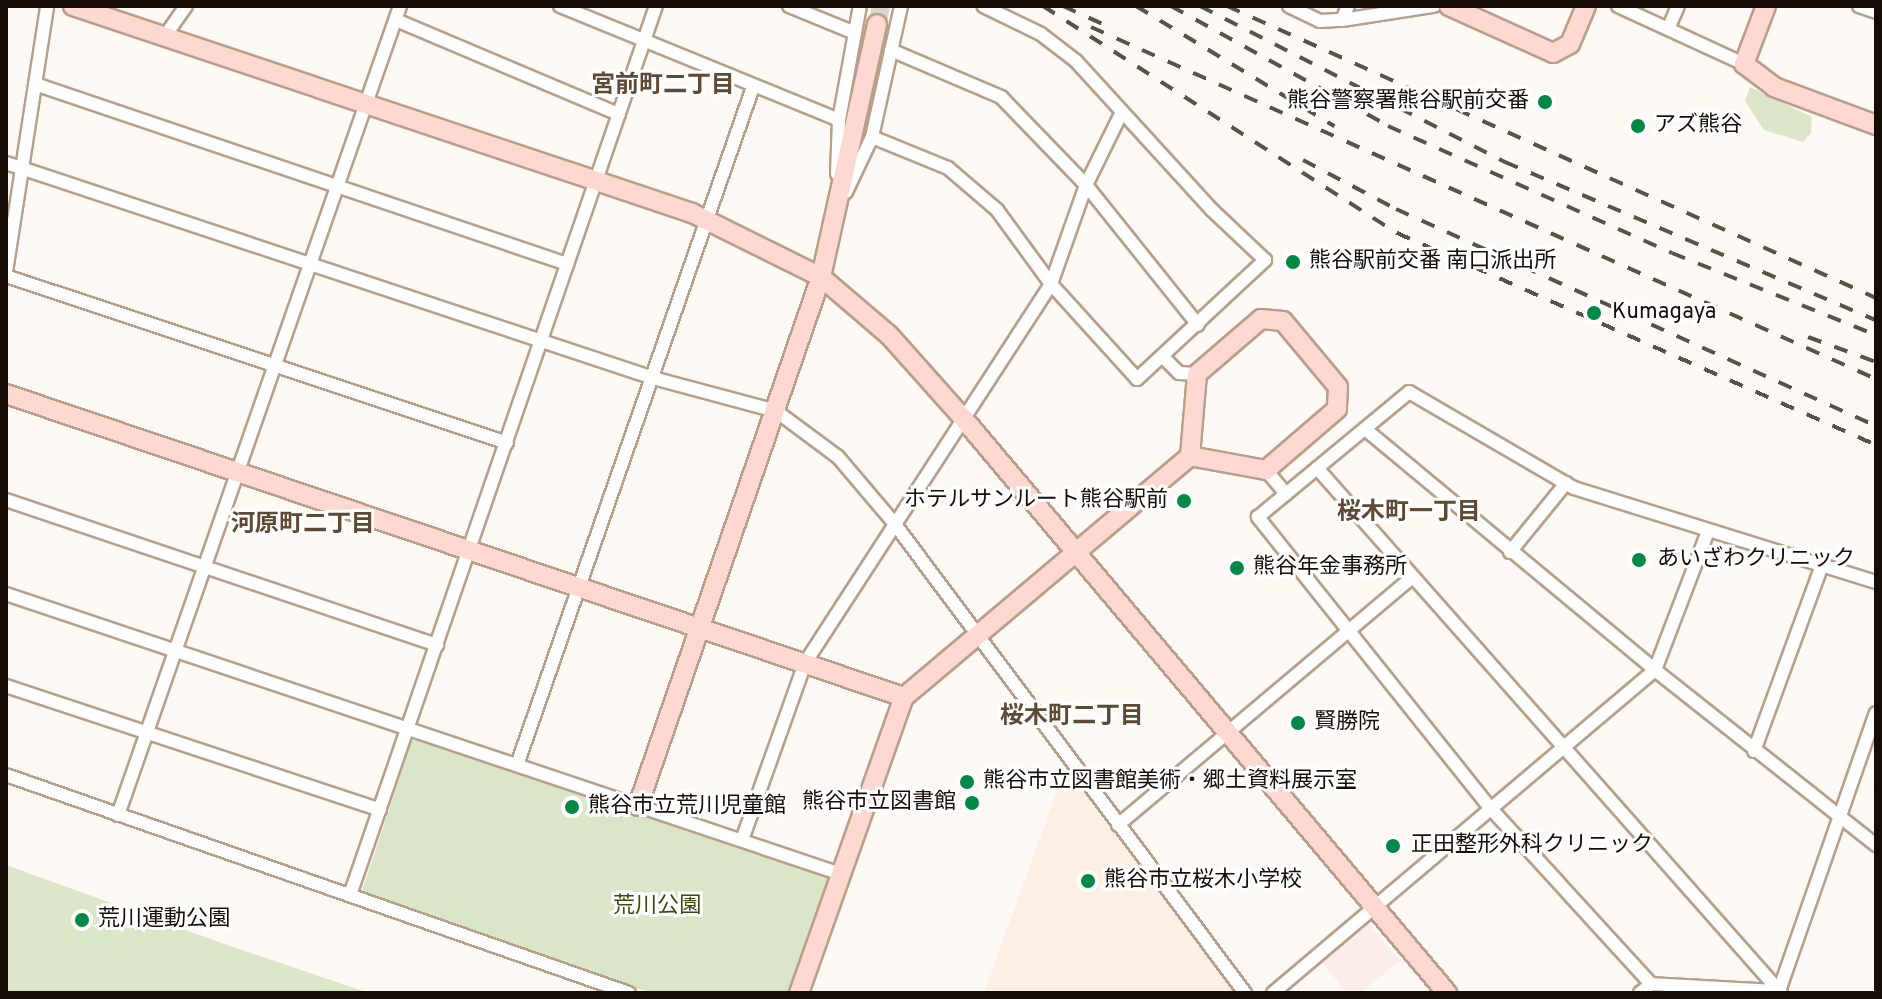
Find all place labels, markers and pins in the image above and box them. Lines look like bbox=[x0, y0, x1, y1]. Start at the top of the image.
place label: 熊谷警察署熊谷駅前交番 bbox=[1287, 89, 1529, 115]
marker: 熊谷警察署熊谷駅前交番 bbox=[1536, 93, 1554, 111]
place label: アズ熊谷 bbox=[1654, 113, 1742, 139]
marker: アズ熊谷 bbox=[1629, 117, 1647, 135]
place label: 熊谷駅前交番 南口派出所 bbox=[1309, 249, 1556, 275]
marker: 熊谷駅前交番 南口派出所 bbox=[1284, 253, 1302, 271]
place label: Kumagaya bbox=[1612, 300, 1716, 326]
marker: Kumagaya bbox=[1583, 302, 1605, 324]
place label: ホテルサンルート熊谷駅前 bbox=[904, 488, 1168, 514]
marker: ホテルサンルート熊谷駅前 bbox=[1175, 492, 1193, 510]
place label: あいざわクリニック bbox=[1657, 547, 1855, 573]
marker: あいざわクリニック bbox=[1628, 549, 1650, 571]
place label: 熊谷年金事務所 bbox=[1253, 555, 1407, 581]
marker: 熊谷年金事務所 bbox=[1228, 559, 1246, 577]
place label: 賢勝院 bbox=[1314, 710, 1380, 736]
marker: 賢勝院 bbox=[1289, 714, 1307, 732]
place label: 熊谷市立図書館美術・郷土資料展示室 bbox=[983, 769, 1357, 795]
marker: 熊谷市立図書館美術・郷土資料展示室 bbox=[958, 773, 976, 791]
place label: 熊谷市立図書館 bbox=[802, 790, 956, 816]
place label: 熊谷市立荒川児童館 bbox=[588, 794, 786, 820]
marker: 熊谷市立図書館 bbox=[963, 794, 981, 812]
marker: 熊谷市立荒川児童館 bbox=[563, 798, 581, 816]
place label: 正田整形外科クリニック bbox=[1411, 833, 1653, 859]
marker: 正田整形外科クリニック bbox=[1382, 835, 1404, 857]
place label: 熊谷市立桜木小学校 bbox=[1104, 868, 1302, 894]
marker: 熊谷市立桜木小学校 bbox=[1079, 872, 1097, 890]
place label: 荒川運動公園 bbox=[98, 907, 230, 933]
marker: 荒川運動公園 bbox=[73, 911, 91, 929]

